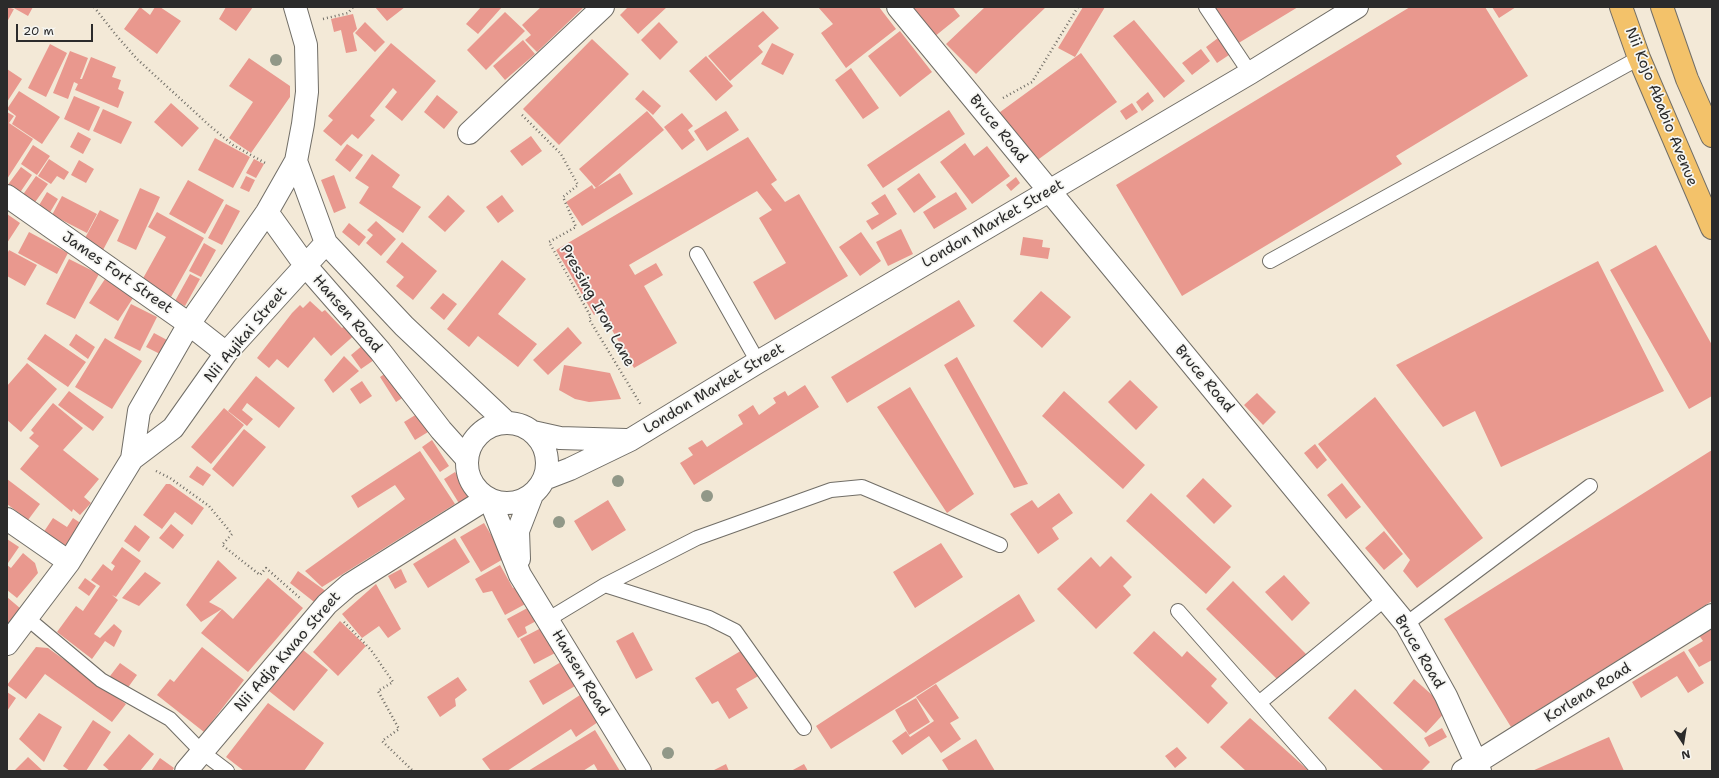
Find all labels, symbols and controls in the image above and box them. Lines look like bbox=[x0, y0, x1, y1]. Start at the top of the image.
scale bar bbox=[18, 16, 95, 42]
text: 20 m bbox=[23, 23, 54, 39]
street label: Nii Kojo Ababio Avenue bbox=[1621, 25, 1701, 189]
street label: Bruce Road bbox=[965, 91, 1031, 167]
street label: London Market Street bbox=[919, 176, 1067, 272]
street label: James Fort Street bbox=[58, 228, 176, 318]
street label: Pressing Iron Lane bbox=[556, 242, 638, 370]
street label: Hansen Road bbox=[308, 272, 386, 356]
street label: Nii Ayikai Street bbox=[201, 284, 291, 386]
street label: London Market Street bbox=[640, 340, 788, 438]
street label: Bruce Road bbox=[1171, 342, 1237, 416]
street label: Nii Adja Kwao Street bbox=[231, 588, 345, 716]
street label: Bruce Road bbox=[1390, 612, 1448, 692]
street label: Hansen Road bbox=[547, 627, 613, 719]
street label: Korlena Road bbox=[1541, 659, 1635, 727]
north arrow bbox=[1663, 722, 1703, 762]
text: N bbox=[1680, 746, 1691, 762]

